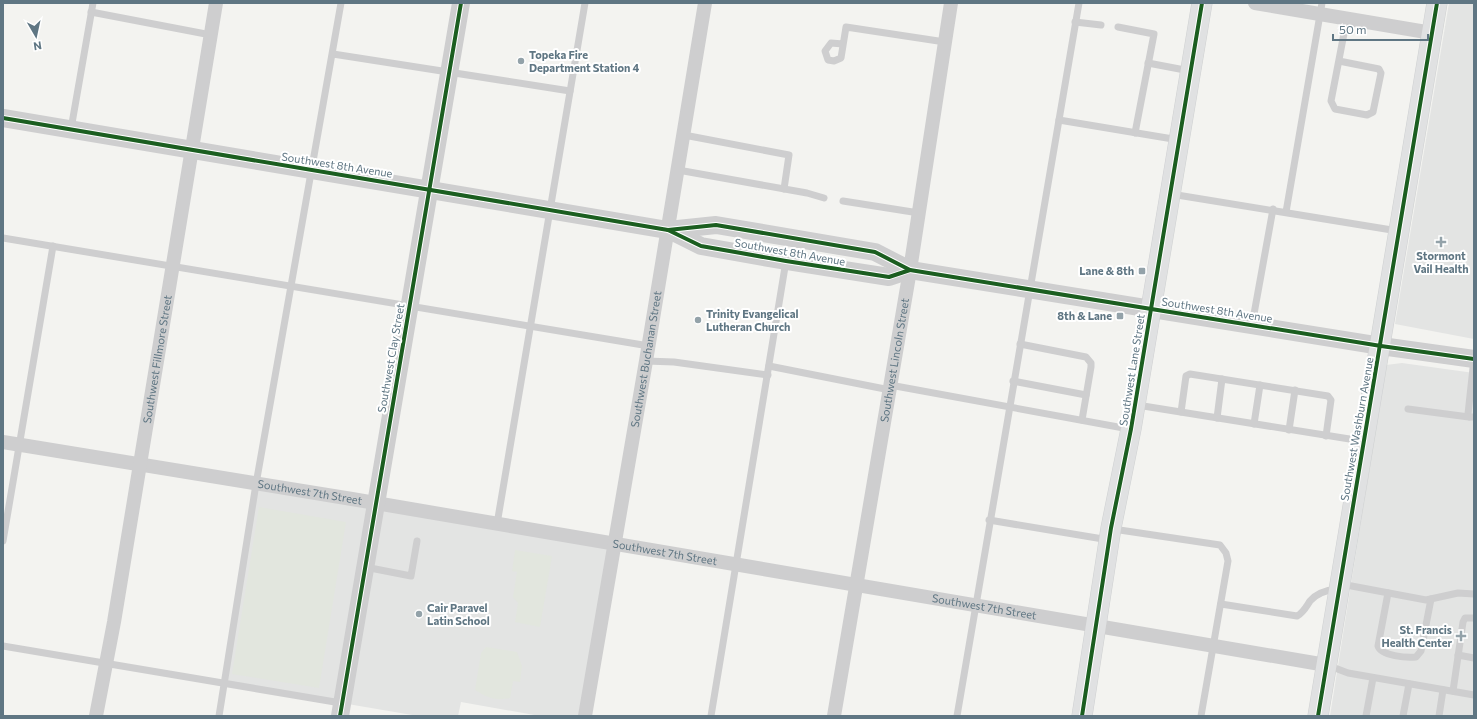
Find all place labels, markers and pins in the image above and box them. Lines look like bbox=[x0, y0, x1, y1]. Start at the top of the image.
place label: Topeka Fire Department Station 4 bbox=[529, 48, 640, 74]
marker: Topeka Fire Department Station 4 bbox=[516, 56, 526, 66]
marker: Stormont Vail Health bbox=[1435, 236, 1447, 248]
place label: Stormont Vail Health bbox=[1414, 249, 1469, 275]
place label: Lane & 8th bbox=[1079, 264, 1134, 277]
marker: Lane & 8th bbox=[1137, 266, 1147, 276]
place label: Trinity Evangelical Lutheran Church bbox=[706, 307, 798, 333]
place label: 8th & Lane bbox=[1057, 309, 1112, 322]
marker: 8th & Lane bbox=[1115, 311, 1125, 321]
marker: Trinity Evangelical Lutheran Church bbox=[693, 315, 703, 325]
place label: Cair Paravel Latin School bbox=[427, 601, 490, 627]
marker: Cair Paravel Latin School bbox=[414, 609, 424, 619]
place label: St. Francis Health Center bbox=[1381, 623, 1452, 649]
marker: St. Francis Health Center bbox=[1455, 630, 1467, 642]

